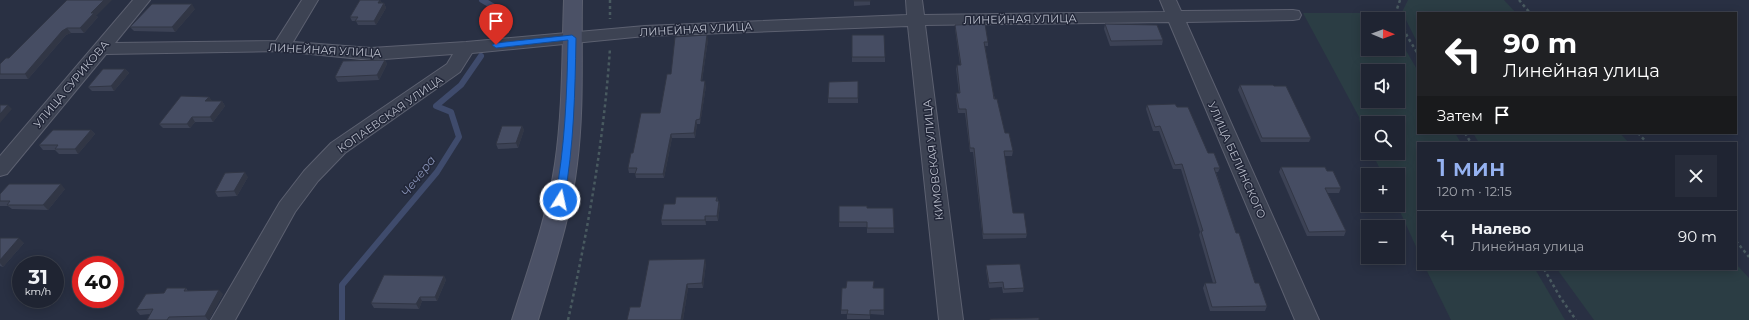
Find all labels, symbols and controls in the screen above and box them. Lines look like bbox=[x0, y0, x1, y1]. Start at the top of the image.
pin bbox=[479, 4, 513, 45]
icon: arrive bbox=[485, 10, 507, 32]
street label: ЛИНЕЙНАЯ УЛИЦА bbox=[963, 11, 1077, 27]
north arrow bbox=[1361, 12, 1405, 56]
map controls bbox=[1361, 12, 1405, 264]
street label: ЛИНЕЙНАЯ УЛИЦА bbox=[639, 19, 754, 39]
text: 90 m bbox=[1503, 26, 1577, 60]
icon: left bbox=[1437, 28, 1489, 80]
street label: УЛИЦА СУРИКОВА bbox=[30, 37, 112, 131]
street label: ЛИНЕЙНАЯ УЛИЦА bbox=[268, 40, 383, 60]
text: Линейная улица bbox=[1503, 60, 1660, 82]
button: sound bbox=[1361, 64, 1405, 108]
street label: КОПАЕВСКАЯ УЛИЦА bbox=[334, 72, 446, 156]
street label: КИМОВСКАЯ УЛИЦА bbox=[920, 98, 946, 221]
street label: УЛИЦА БЕЛИНСКОГО bbox=[1205, 99, 1269, 221]
icon: arrive bbox=[1491, 104, 1513, 126]
text: Затем bbox=[1437, 106, 1483, 125]
button: search bbox=[1361, 116, 1405, 160]
water label: Чечера bbox=[397, 153, 439, 199]
text: 1 мин bbox=[1437, 153, 1505, 182]
button: close bbox=[1675, 155, 1717, 197]
button: + bbox=[1361, 168, 1405, 212]
position arrow bbox=[539, 179, 581, 221]
text: 120 m · 12:15 bbox=[1437, 183, 1512, 199]
text: Налево bbox=[1471, 219, 1531, 238]
button: − bbox=[1361, 220, 1405, 264]
icon: left bbox=[1437, 226, 1459, 248]
text: 90 m bbox=[1678, 227, 1717, 246]
text: Линейная улица bbox=[1471, 238, 1584, 254]
speed limit sign: 40 bbox=[72, 256, 124, 308]
text: 31 bbox=[28, 265, 48, 289]
text: km/h bbox=[25, 285, 51, 298]

